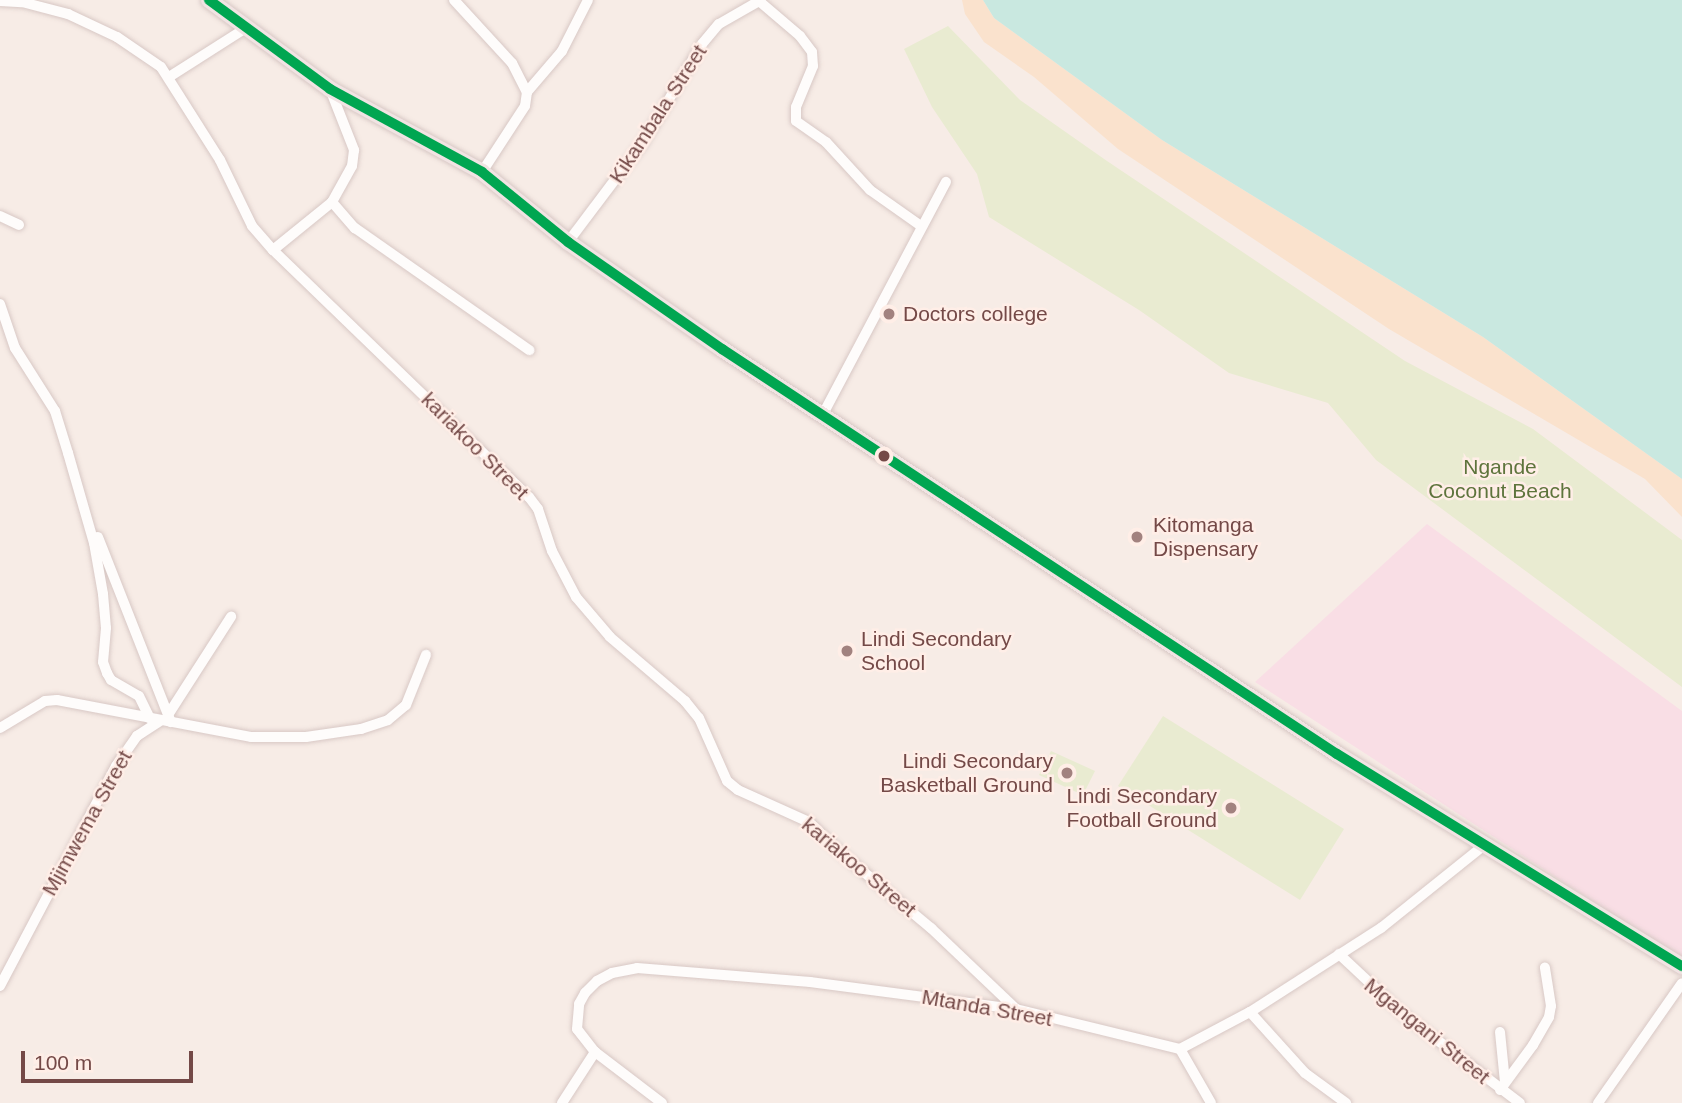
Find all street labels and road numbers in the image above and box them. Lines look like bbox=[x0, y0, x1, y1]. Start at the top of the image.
street label: Kikambala Street bbox=[604, 40, 712, 188]
street label: kariakoo Street bbox=[416, 387, 534, 505]
street label: Mjimwema Street bbox=[37, 746, 137, 900]
street label: kariakoo Street bbox=[797, 812, 921, 922]
street label: Mgangani Street bbox=[1359, 973, 1495, 1089]
street label: Mtanda Street bbox=[920, 984, 1054, 1032]

